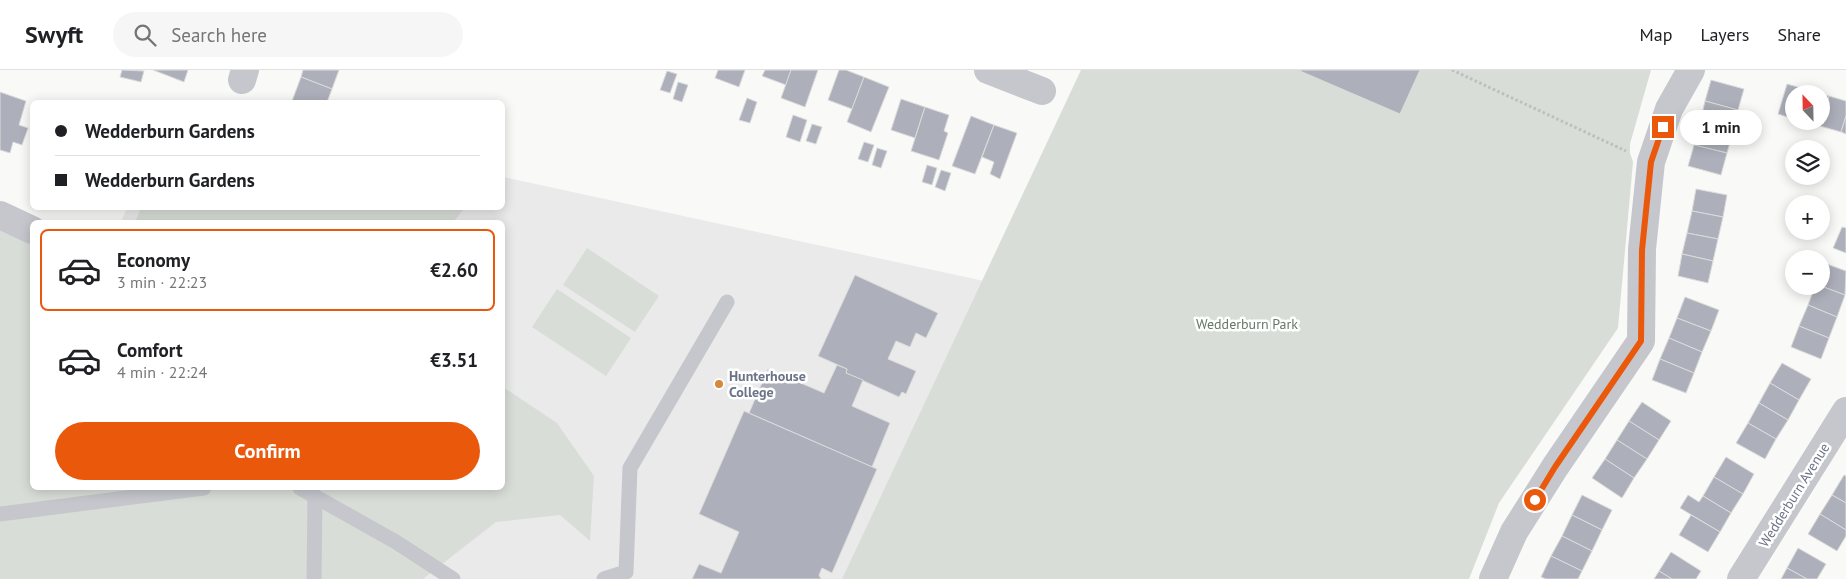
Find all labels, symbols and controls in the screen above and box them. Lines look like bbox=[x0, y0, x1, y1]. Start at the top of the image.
search box bbox=[113, 12, 463, 57]
text: Swyft bbox=[25, 19, 83, 50]
icon: search bbox=[131, 21, 159, 49]
text: Search here bbox=[171, 23, 267, 47]
text: Map bbox=[1640, 23, 1672, 46]
text: Layers bbox=[1700, 23, 1749, 46]
text: Share bbox=[1777, 23, 1821, 46]
north arrow bbox=[1785, 85, 1830, 130]
map controls bbox=[1785, 85, 1830, 295]
callout: 1 min bbox=[1680, 110, 1763, 144]
route end bbox=[1652, 116, 1674, 138]
text: 1 min bbox=[1701, 117, 1741, 137]
text: Wedderburn Gardens bbox=[85, 119, 255, 143]
button: layers bbox=[1785, 140, 1830, 185]
text: Wedderburn Gardens bbox=[85, 168, 255, 192]
button: + bbox=[1785, 195, 1830, 240]
icon: car bbox=[57, 248, 102, 293]
text: Economy bbox=[117, 248, 190, 272]
button: − bbox=[1785, 250, 1830, 295]
text: €2.60 bbox=[430, 258, 478, 282]
text: 3 min · 22:23 bbox=[117, 272, 207, 292]
park label: Wedderburn Park bbox=[1196, 315, 1298, 333]
icon: car bbox=[57, 338, 102, 383]
text: Comfort bbox=[117, 338, 183, 362]
text: €3.51 bbox=[430, 348, 478, 372]
text: 4 min · 22:24 bbox=[117, 362, 207, 382]
place label: Hunterhouse College bbox=[729, 367, 806, 401]
marker: Hunterhouse College bbox=[713, 378, 725, 390]
button: Confirm bbox=[55, 422, 480, 480]
street label: Wedderburn Avenue bbox=[1755, 440, 1833, 550]
route start bbox=[1524, 489, 1546, 511]

